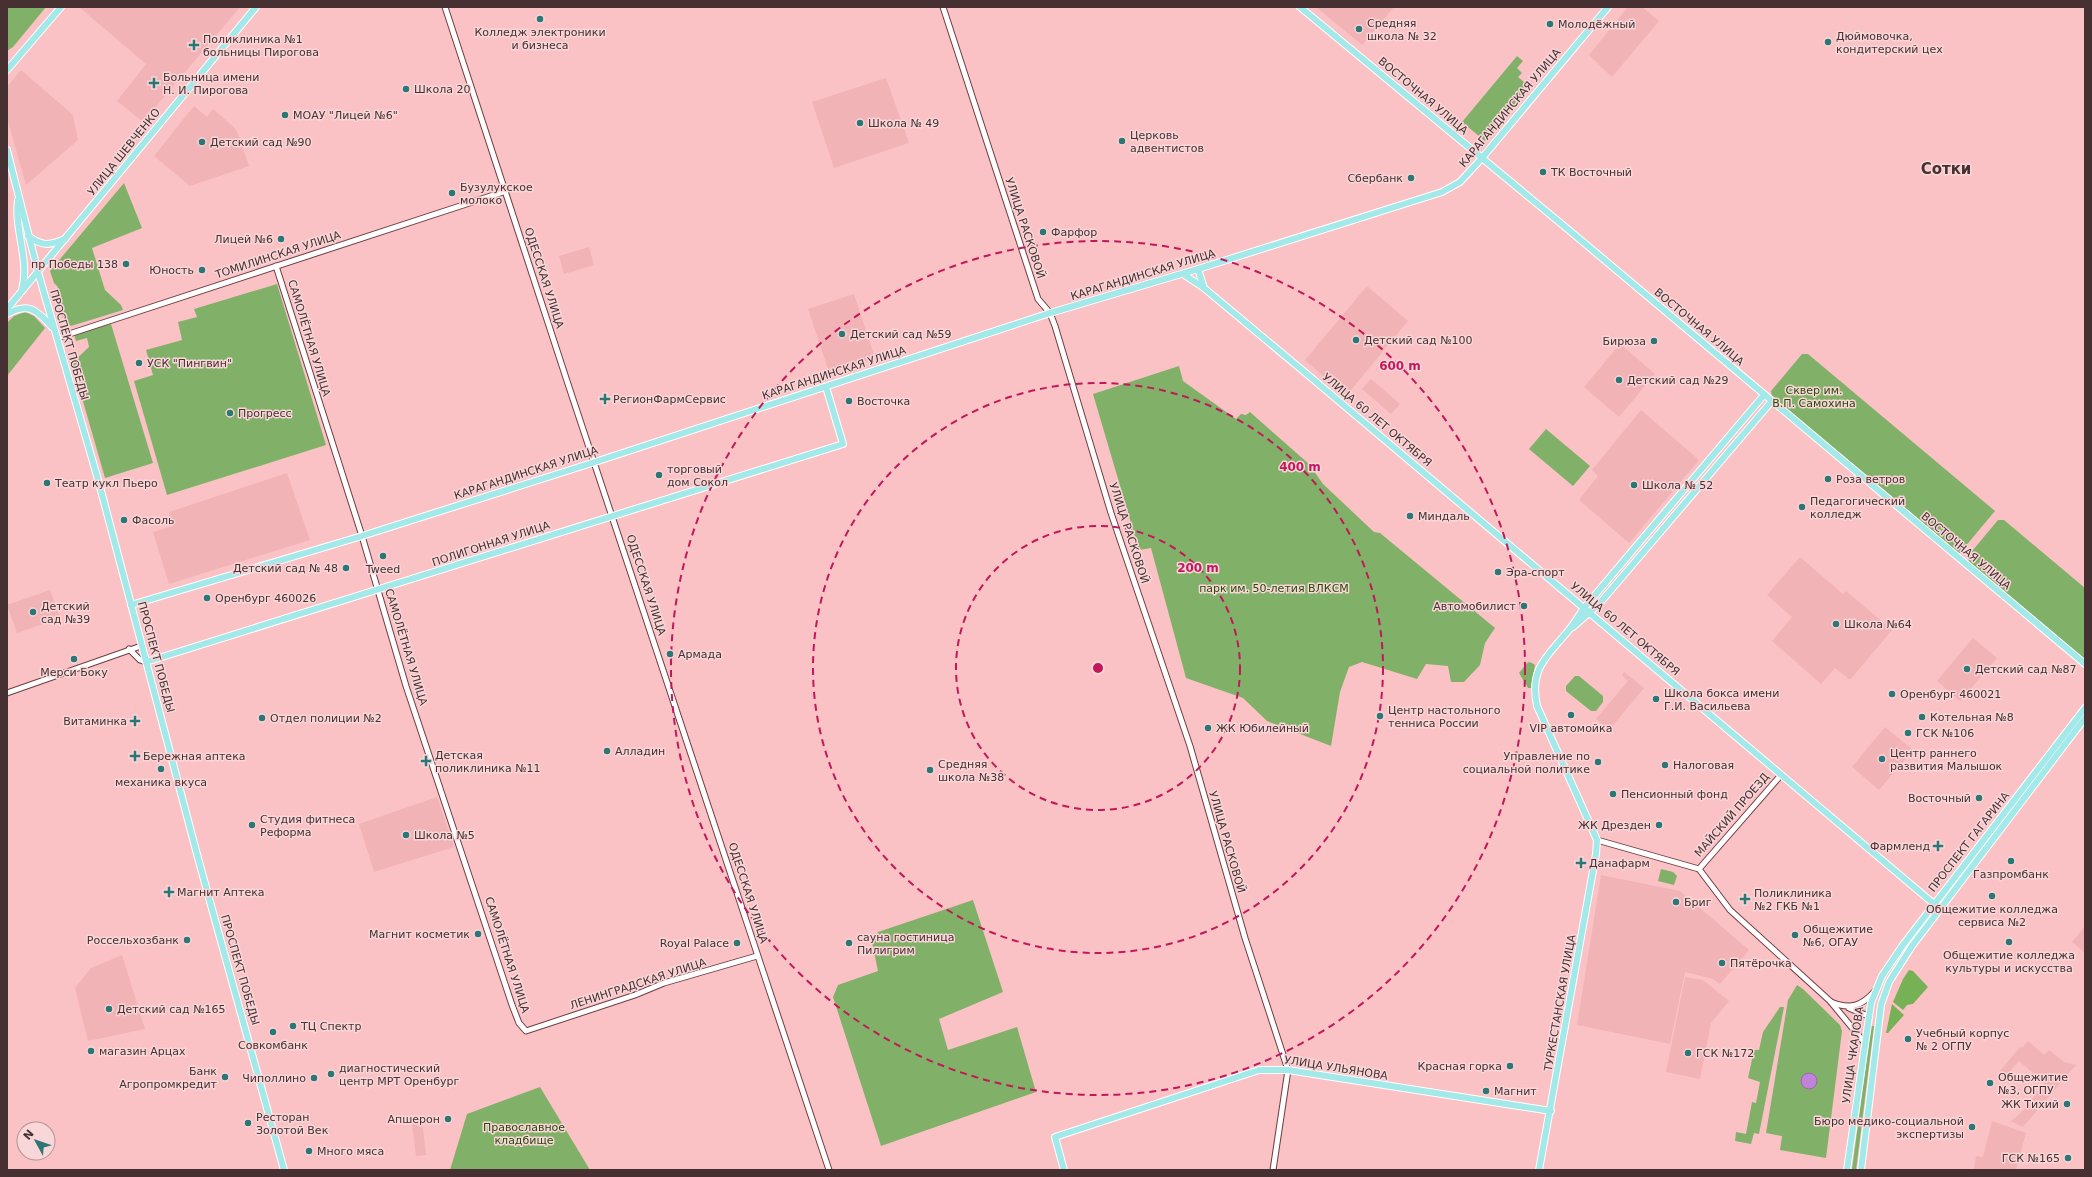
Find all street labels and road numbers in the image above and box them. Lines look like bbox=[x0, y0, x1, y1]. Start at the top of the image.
street label: КАРАГАНДИНСКАЯ УЛИЦА bbox=[1457, 46, 1564, 170]
street label: ВОСТОЧНАЯ УЛИЦА bbox=[1376, 55, 1471, 138]
street label: УЛИЦА ШЕВЧЕНКО bbox=[85, 106, 163, 198]
street label: УЛИЦА РАСКОВОЙ bbox=[1003, 176, 1047, 280]
street label: ОДЕССКАЯ УЛИЦА bbox=[522, 226, 567, 331]
street label: ТОМИЛИНСКАЯ УЛИЦА bbox=[213, 228, 343, 282]
street label: КАРАГАНДИНСКАЯ УЛИЦА bbox=[1069, 247, 1217, 303]
street label: САМОЛЁТНАЯ УЛИЦА bbox=[285, 278, 333, 398]
street label: ВОСТОЧНАЯ УЛИЦА bbox=[1652, 286, 1747, 369]
street label: ПРОСПЕКТ ПОБЕДЫ bbox=[47, 288, 91, 402]
street label: КАРАГАНДИНСКАЯ УЛИЦА bbox=[760, 343, 908, 402]
street label: УЛИЦА 60 ЛЕТ ОКТЯБРЯ bbox=[1320, 371, 1434, 469]
street label: КАРАГАНДИНСКАЯ УЛИЦА bbox=[452, 443, 600, 502]
street label: УЛИЦА РАСКОВОЙ bbox=[1107, 481, 1151, 585]
street label: ВОСТОЧНАЯ УЛИЦА bbox=[1919, 510, 2014, 593]
street label: ПОЛИГОННАЯ УЛИЦА bbox=[430, 519, 552, 569]
street label: ОДЕССКАЯ УЛИЦА bbox=[624, 533, 669, 638]
street label: УЛИЦА 60 ЛЕТ ОКТЯБРЯ bbox=[1568, 580, 1682, 678]
street label: САМОЛЁТНАЯ УЛИЦА bbox=[382, 587, 430, 707]
street label: ПРОСПЕКТ ПОБЕДЫ bbox=[135, 600, 177, 714]
street label: МАЙСКИЙ ПРОЕЗД bbox=[1692, 770, 1772, 860]
street label: УЛИЦА РАСКОВОЙ bbox=[1206, 789, 1248, 895]
street label: ПРОСПЕКТ ГАГАРИНА bbox=[1926, 789, 2012, 895]
street label: ОДЕССКАЯ УЛИЦА bbox=[726, 841, 771, 946]
street label: САМОЛЁТНАЯ УЛИЦА bbox=[482, 895, 532, 1015]
street label: ПРОСПЕКТ ПОБЕДЫ bbox=[218, 913, 262, 1027]
street label: ТУРКЕСТАНСКАЯ УЛИЦА bbox=[1541, 933, 1579, 1073]
street label: ЛЕНИНГРАДСКАЯ УЛИЦА bbox=[568, 956, 708, 1012]
street label: УЛИЦА ЧКАЛОВА bbox=[1840, 1005, 1866, 1104]
street label: УЛИЦА УЛЬЯНОВА bbox=[1283, 1053, 1389, 1083]

